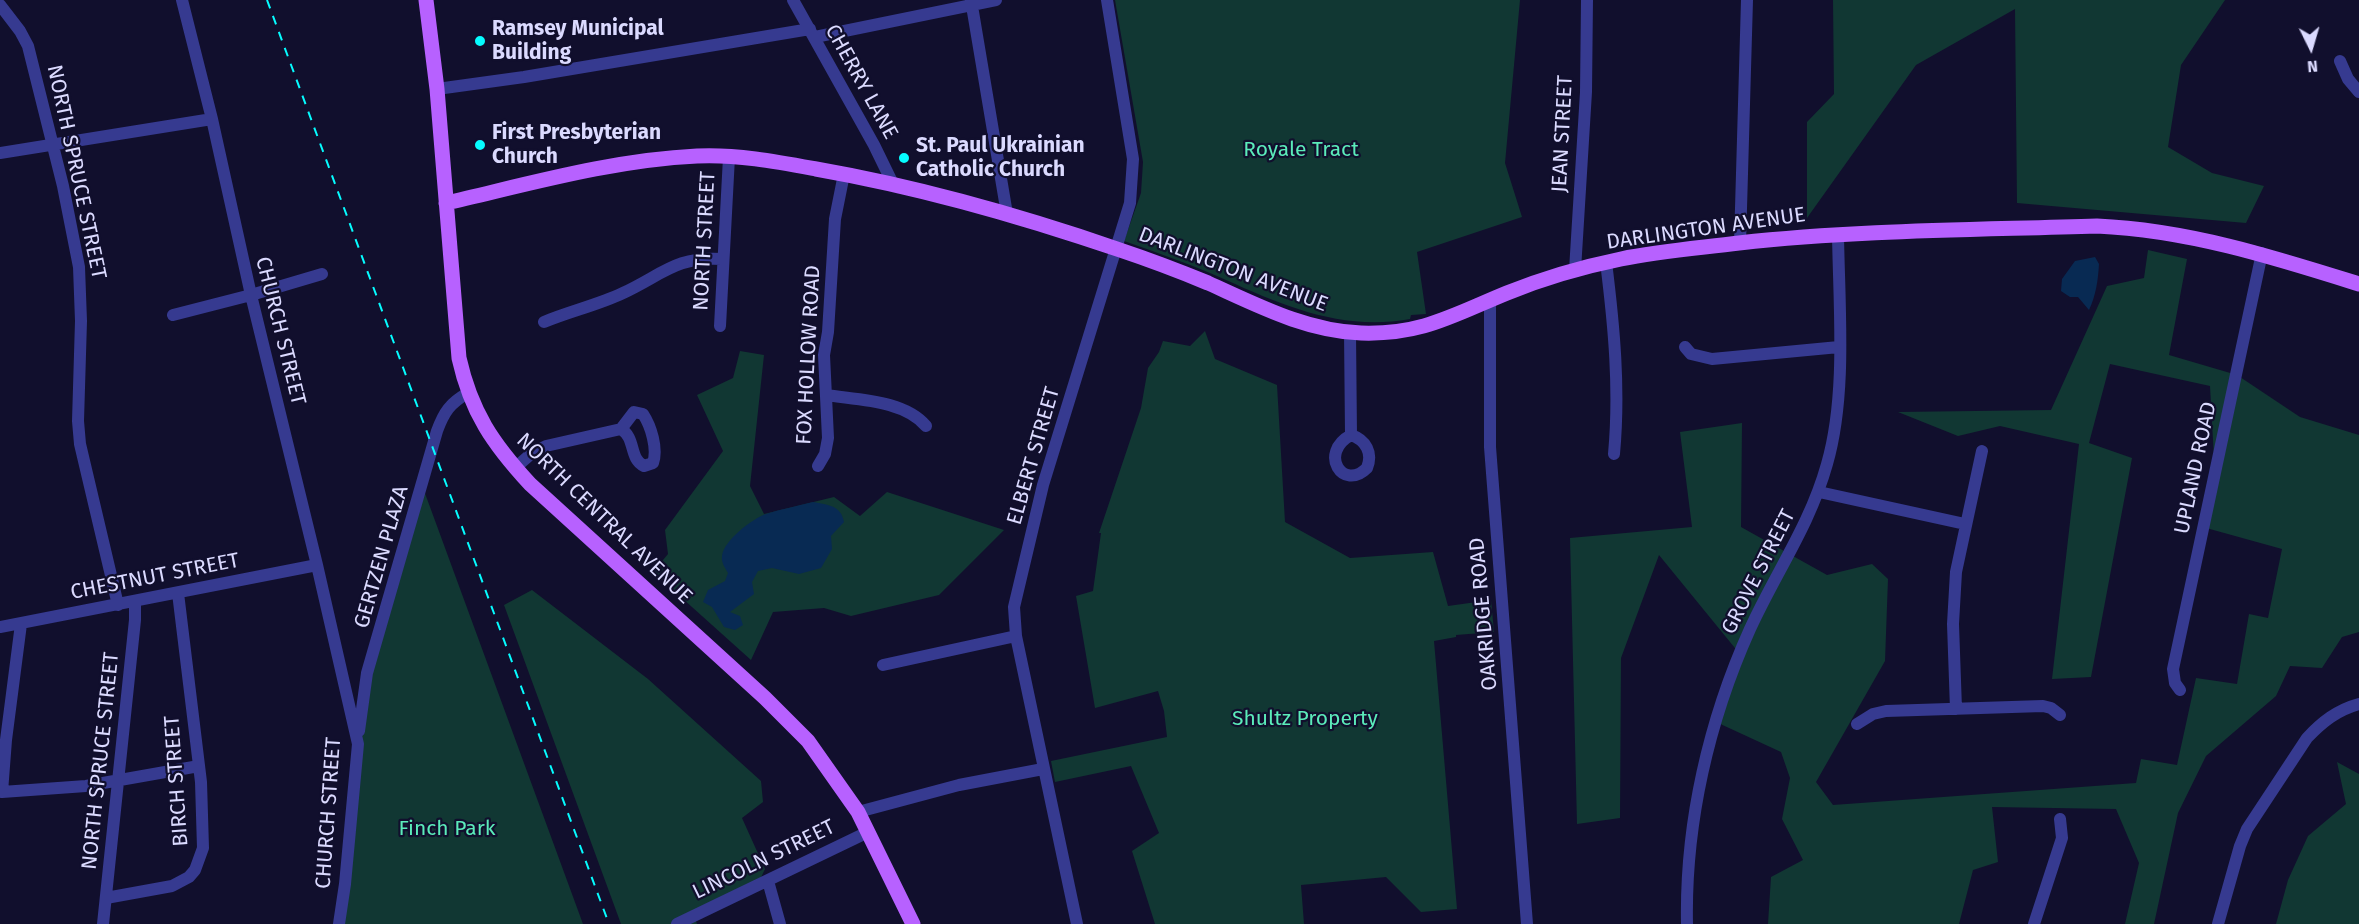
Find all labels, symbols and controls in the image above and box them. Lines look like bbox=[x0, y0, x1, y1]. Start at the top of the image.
place label: Ramsey Municipal Building bbox=[492, 16, 664, 66]
north arrow bbox=[2281, 18, 2341, 78]
street label: CHERRY LANE bbox=[819, 20, 903, 144]
marker: Ramsey Municipal Building bbox=[473, 34, 487, 48]
text: N bbox=[2307, 57, 2319, 76]
street label: NORTH SPRUCE STREET bbox=[41, 63, 111, 281]
street label: JEAN STREET bbox=[1547, 75, 1579, 193]
place label: First Presbyterian Church bbox=[492, 120, 661, 170]
place label: St. Paul Ukrainian Catholic Church bbox=[916, 133, 1085, 183]
park label: Royale Tract bbox=[1243, 137, 1359, 163]
marker: First Presbyterian Church bbox=[473, 138, 487, 152]
marker: St. Paul Ukrainian Catholic Church bbox=[897, 151, 911, 165]
street label: NORTH STREET bbox=[689, 171, 721, 311]
street label: DARLINGTON AVENUE bbox=[1605, 203, 1807, 255]
street label: DARLINGTON AVENUE bbox=[1135, 222, 1331, 318]
street label: CHURCH STREET bbox=[249, 254, 311, 408]
street label: FOX HOLLOW ROAD bbox=[792, 265, 826, 445]
street label: ELBERT STREET bbox=[1002, 384, 1066, 528]
street label: UPLAND ROAD bbox=[2170, 400, 2222, 536]
street label: NORTH CENTRAL AVENUE bbox=[511, 428, 697, 610]
street label: GERTZEN PLAZA bbox=[350, 483, 414, 631]
street label: GROVE STREET bbox=[1717, 505, 1801, 639]
street label: OAKRIDGE ROAD bbox=[1465, 536, 1503, 692]
street label: CHESTNUT STREET bbox=[68, 548, 242, 606]
street label: NORTH SPRUCE STREET bbox=[77, 651, 125, 871]
park label: Shultz Property bbox=[1232, 706, 1378, 732]
street label: BIRCH STREET bbox=[160, 715, 194, 847]
street label: CHURCH STREET bbox=[311, 736, 347, 890]
street label: LINCOLN STREET bbox=[689, 815, 839, 905]
park label: Finch Park bbox=[398, 816, 496, 842]

